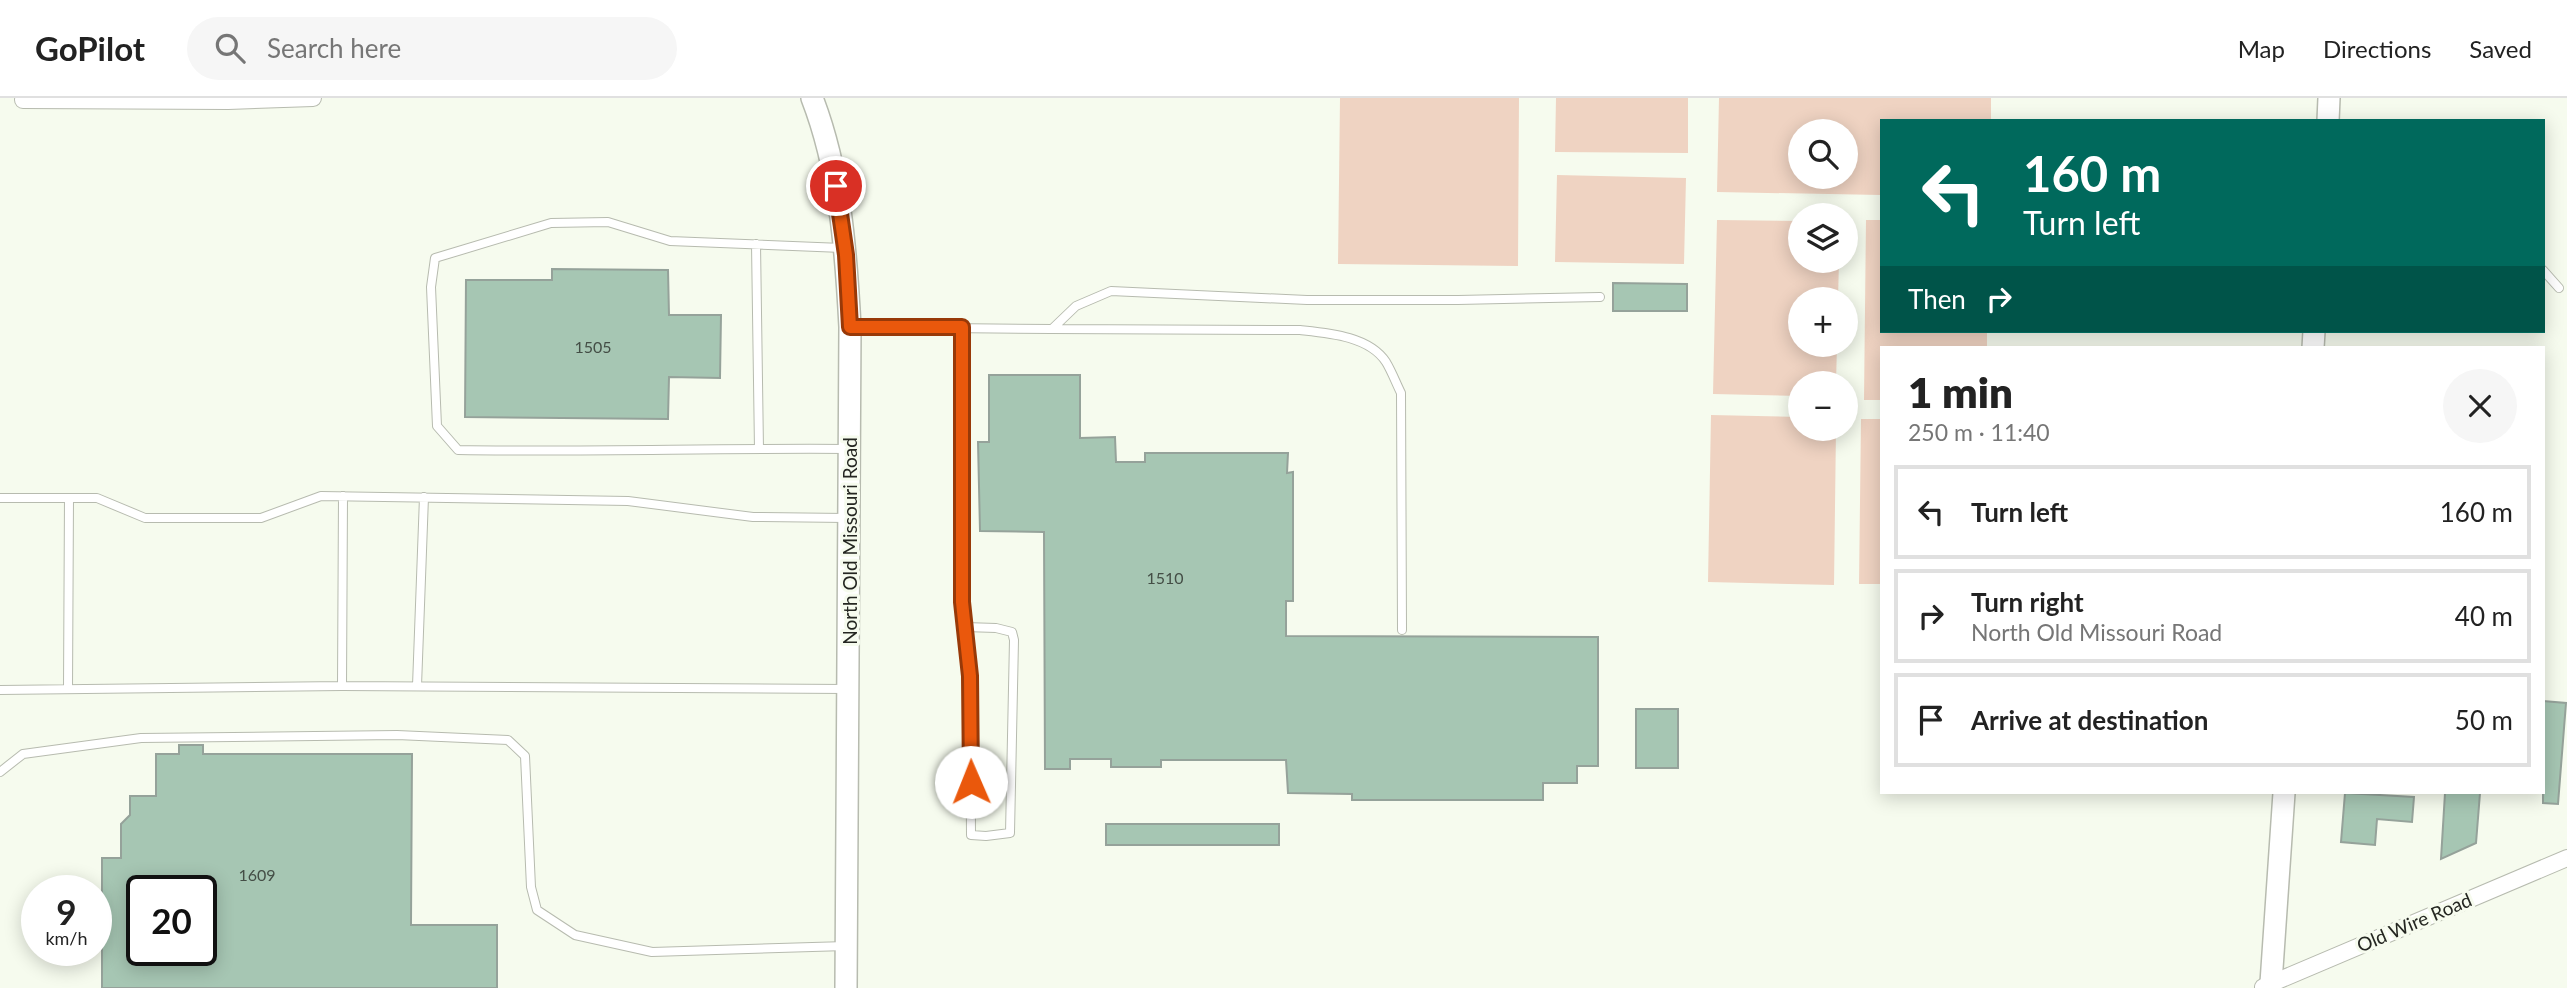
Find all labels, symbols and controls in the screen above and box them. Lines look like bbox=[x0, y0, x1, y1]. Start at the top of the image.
search box bbox=[187, 17, 677, 80]
text: GoPilot bbox=[35, 28, 145, 68]
icon: search bbox=[211, 29, 249, 67]
text: Search here bbox=[267, 32, 401, 64]
text: Map bbox=[2238, 34, 2285, 63]
text: Directions bbox=[2323, 34, 2431, 63]
text: Saved bbox=[2469, 34, 2532, 63]
map controls bbox=[1788, 119, 1858, 441]
button: search bbox=[1788, 119, 1858, 189]
text: 160 m bbox=[2023, 144, 2161, 202]
icon: left bbox=[1908, 147, 1999, 238]
pin bbox=[806, 156, 866, 216]
icon: arrive bbox=[817, 167, 855, 205]
button: layers bbox=[1788, 203, 1858, 273]
text: Turn left bbox=[2023, 203, 2140, 242]
icon: right bbox=[1980, 280, 2018, 318]
text: Then bbox=[1908, 283, 1966, 315]
button: + bbox=[1788, 287, 1858, 357]
house number: 1505 bbox=[574, 337, 612, 356]
text: 1 min bbox=[1908, 367, 2013, 417]
button: close bbox=[2443, 369, 2517, 443]
button: − bbox=[1788, 371, 1858, 441]
text: 250 m · 11:40 bbox=[1908, 418, 2050, 446]
street label: North Old Missouri Road bbox=[838, 437, 861, 645]
icon: left bbox=[1912, 493, 1950, 531]
text: Turn left bbox=[1971, 496, 2068, 528]
text: 160 m bbox=[2440, 496, 2513, 528]
house number: 1510 bbox=[1146, 568, 1184, 587]
text: Turn right bbox=[1971, 586, 2084, 618]
icon: right bbox=[1912, 597, 1950, 635]
text: 40 m bbox=[2455, 600, 2513, 632]
text: North Old Missouri Road bbox=[1971, 618, 2222, 646]
icon: arrive bbox=[1912, 701, 1950, 739]
text: Arrive at destination bbox=[1971, 704, 2208, 736]
text: 50 m bbox=[2455, 704, 2513, 736]
position arrow bbox=[934, 745, 1008, 819]
house number: 1609 bbox=[238, 865, 276, 884]
speed limit sign: 20 bbox=[126, 875, 217, 966]
street label: Old Wire Road bbox=[2353, 887, 2475, 957]
text: 9 bbox=[56, 890, 77, 932]
text: km/h bbox=[45, 927, 88, 949]

